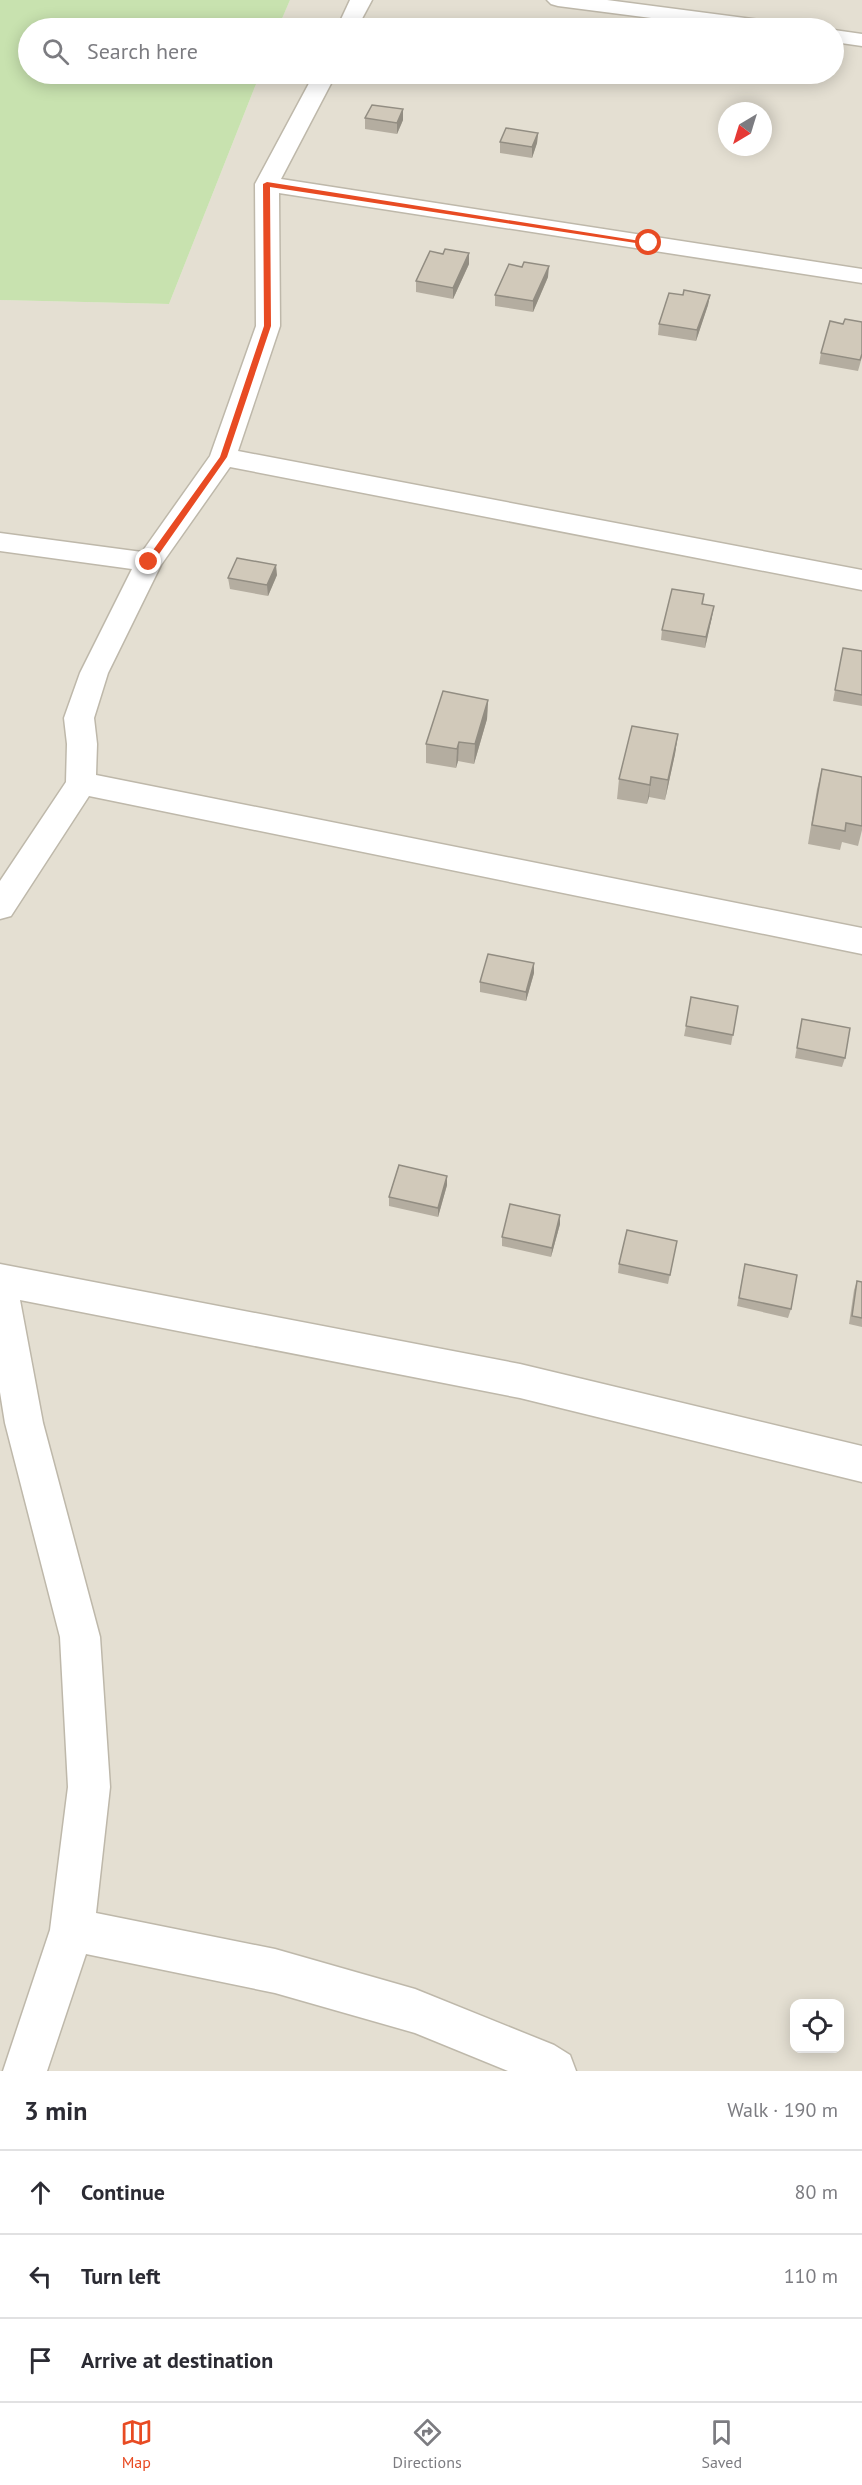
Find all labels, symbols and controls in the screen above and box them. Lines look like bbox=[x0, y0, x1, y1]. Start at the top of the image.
search box bbox=[18, 18, 844, 84]
icon: search bbox=[39, 35, 72, 68]
text: Search here bbox=[87, 37, 198, 65]
north arrow bbox=[718, 102, 772, 156]
route start bbox=[635, 229, 661, 255]
route end bbox=[135, 548, 161, 574]
map controls bbox=[790, 1999, 844, 2053]
button: locate bbox=[790, 1999, 844, 2053]
text: 3 min bbox=[24, 2094, 87, 2127]
text: Walk · 190 m bbox=[727, 2097, 838, 2123]
icon: ahead bbox=[24, 2176, 57, 2209]
text: Continue bbox=[81, 2178, 165, 2206]
text: 80 m bbox=[795, 2179, 838, 2205]
icon: left bbox=[24, 2260, 57, 2293]
text: Turn left bbox=[81, 2262, 161, 2290]
text: 110 m bbox=[784, 2263, 838, 2289]
icon: arrive bbox=[24, 2344, 57, 2377]
text: Arrive at destination bbox=[81, 2346, 273, 2374]
tab: Map bbox=[120, 2416, 153, 2472]
tab: Directions bbox=[393, 2416, 462, 2472]
tab: Saved bbox=[701, 2416, 742, 2472]

